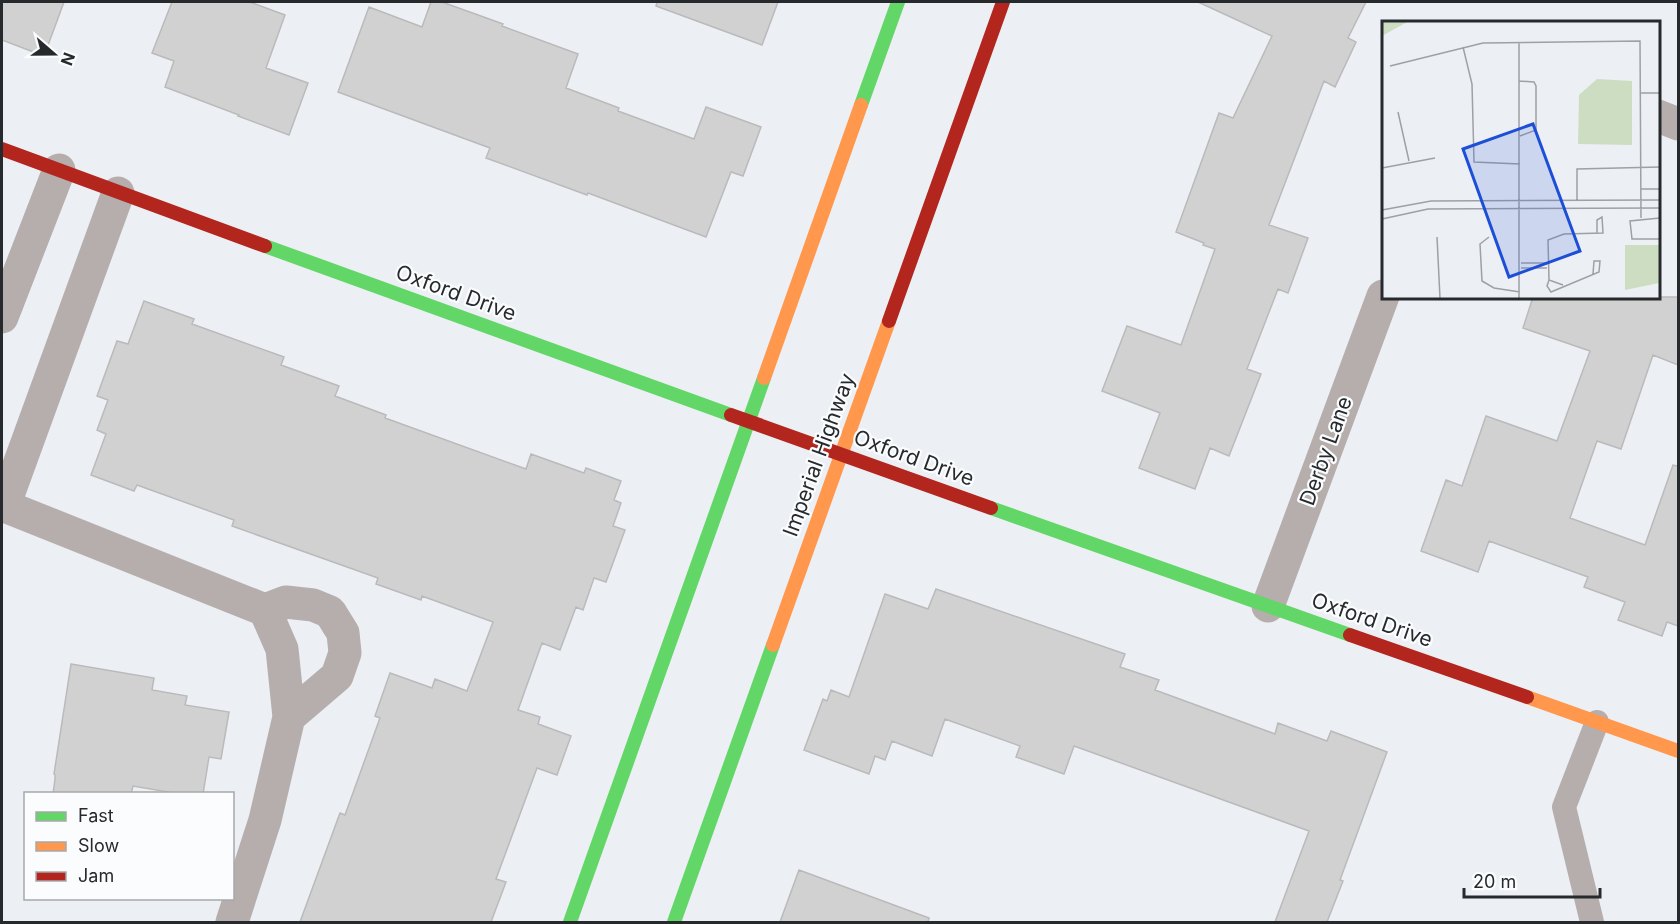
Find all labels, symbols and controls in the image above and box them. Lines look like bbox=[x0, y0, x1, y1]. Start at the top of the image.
inset map bbox=[1382, 21, 1659, 298]
north arrow bbox=[24, 24, 84, 84]
text: N bbox=[57, 50, 80, 68]
street label: Oxford Drive bbox=[393, 259, 520, 326]
street label: Imperial Highway bbox=[777, 370, 860, 540]
street label: Derby Lane bbox=[1294, 393, 1357, 509]
street label: Oxford Drive bbox=[851, 424, 978, 491]
street label: Oxford Drive bbox=[1308, 587, 1436, 652]
legend bbox=[24, 792, 234, 900]
text: Fast bbox=[78, 805, 114, 826]
text: Slow bbox=[78, 835, 119, 856]
scale bar bbox=[1464, 861, 1600, 899]
text: Jam bbox=[78, 865, 114, 886]
text: 20 m bbox=[1473, 871, 1516, 892]

